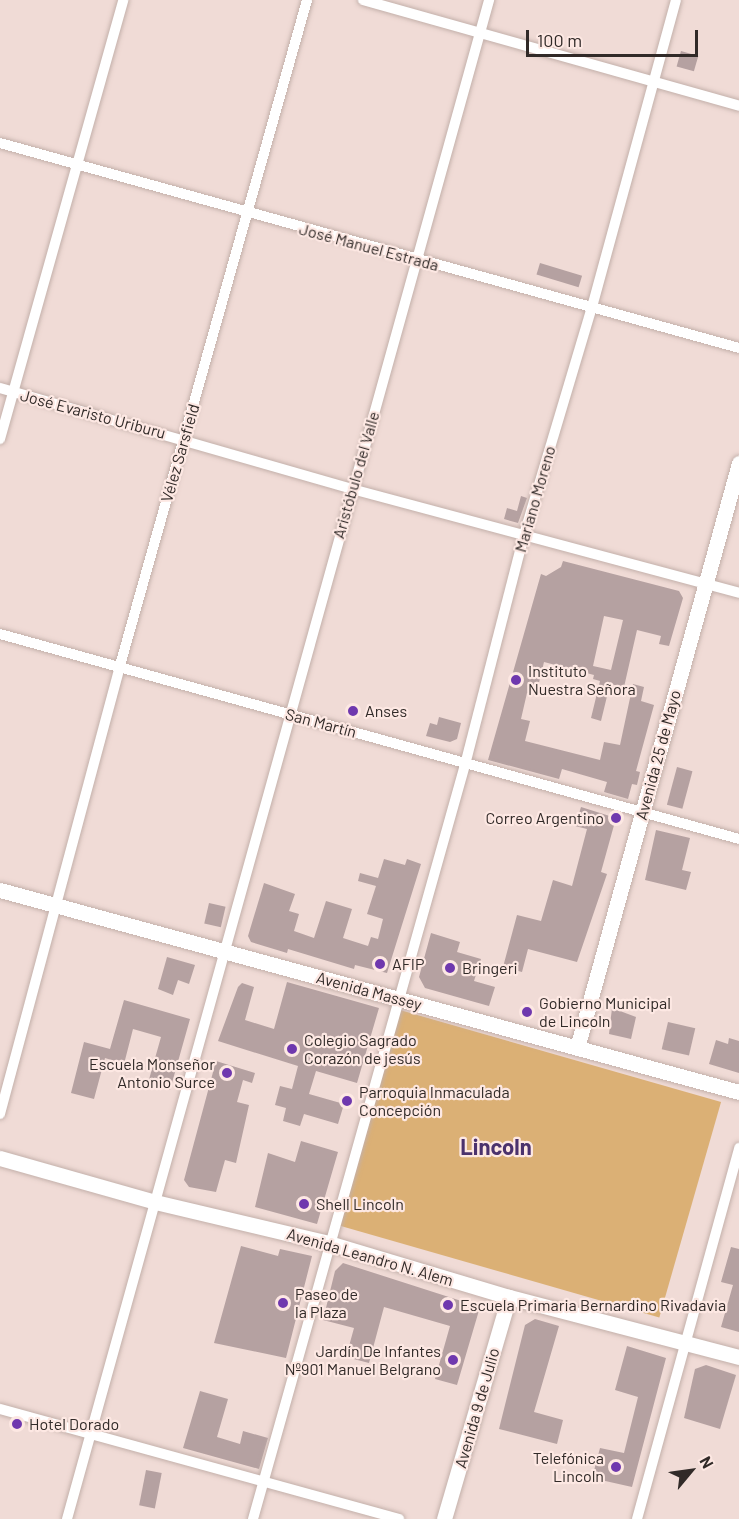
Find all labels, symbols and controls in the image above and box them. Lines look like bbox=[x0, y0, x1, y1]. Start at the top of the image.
scale bar bbox=[529, 18, 702, 56]
text: 100 m bbox=[537, 29, 582, 51]
street label: José Manuel Estrada bbox=[297, 219, 441, 275]
street label: José Evaristo Uriburu bbox=[18, 385, 168, 443]
street label: Vélez Sarsfield bbox=[157, 402, 203, 504]
street label: Aristóbulo del Valle bbox=[329, 409, 383, 541]
street label: Mariano Moreno bbox=[511, 444, 559, 554]
place label: Instituto Nuestra Señora bbox=[528, 661, 636, 699]
marker: Instituto Nuestra Señora bbox=[509, 673, 523, 687]
street label: Avenida 25 de Mayo bbox=[631, 688, 685, 822]
place label: Anses bbox=[365, 701, 407, 721]
street label: San Martín bbox=[283, 704, 359, 742]
marker: Anses bbox=[346, 704, 360, 718]
place label: Correo Argentino bbox=[485, 808, 604, 828]
marker: Correo Argentino bbox=[609, 811, 623, 825]
place label: AFIP bbox=[392, 954, 424, 974]
marker: AFIP bbox=[373, 957, 387, 971]
place label: Bringeri bbox=[462, 958, 518, 978]
marker: Bringeri bbox=[443, 961, 457, 975]
street label: Avenida Massey bbox=[314, 968, 424, 1014]
place label: Gobierno Municipal de Lincoln bbox=[539, 993, 671, 1031]
marker: Gobierno Municipal de Lincoln bbox=[520, 1005, 534, 1019]
place label: Colegio Sagrado Corazón de jesús bbox=[304, 1030, 421, 1068]
marker: Colegio Sagrado Corazón de jesús bbox=[285, 1042, 299, 1056]
place label: Escuela Monseñor Antonio Surce bbox=[89, 1054, 215, 1092]
marker: Escuela Monseñor Antonio Surce bbox=[220, 1066, 234, 1080]
place label: Parroquia Inmaculada Concepción bbox=[359, 1082, 510, 1120]
marker: Parroquia Inmaculada Concepción bbox=[340, 1094, 354, 1108]
district label: Lincoln bbox=[460, 1134, 532, 1160]
place label: Shell Lincoln bbox=[316, 1194, 404, 1214]
marker: Shell Lincoln bbox=[297, 1197, 311, 1211]
street label: Avenida Leandro N. Alem bbox=[285, 1224, 455, 1290]
place label: Paseo de la Plaza bbox=[295, 1284, 358, 1322]
place label: Escuela Primaria Bernardino Rivadavia bbox=[460, 1295, 726, 1315]
marker: Paseo de la Plaza bbox=[276, 1296, 290, 1310]
marker: Escuela Primaria Bernardino Rivadavia bbox=[441, 1298, 455, 1312]
place label: Jardín De Infantes Nº901 Manuel Belgrano bbox=[285, 1341, 441, 1379]
street label: Avenida 9 de Julio bbox=[451, 1346, 503, 1470]
marker: Jardín De Infantes Nº901 Manuel Belgrano bbox=[446, 1353, 460, 1367]
place label: Hotel Dorado bbox=[29, 1414, 119, 1434]
marker: Hotel Dorado bbox=[10, 1417, 24, 1431]
north arrow bbox=[661, 1441, 721, 1501]
place label: Telefónica Lincoln bbox=[533, 1448, 604, 1486]
text: N bbox=[696, 1453, 718, 1471]
marker: Telefónica Lincoln bbox=[609, 1460, 623, 1474]

